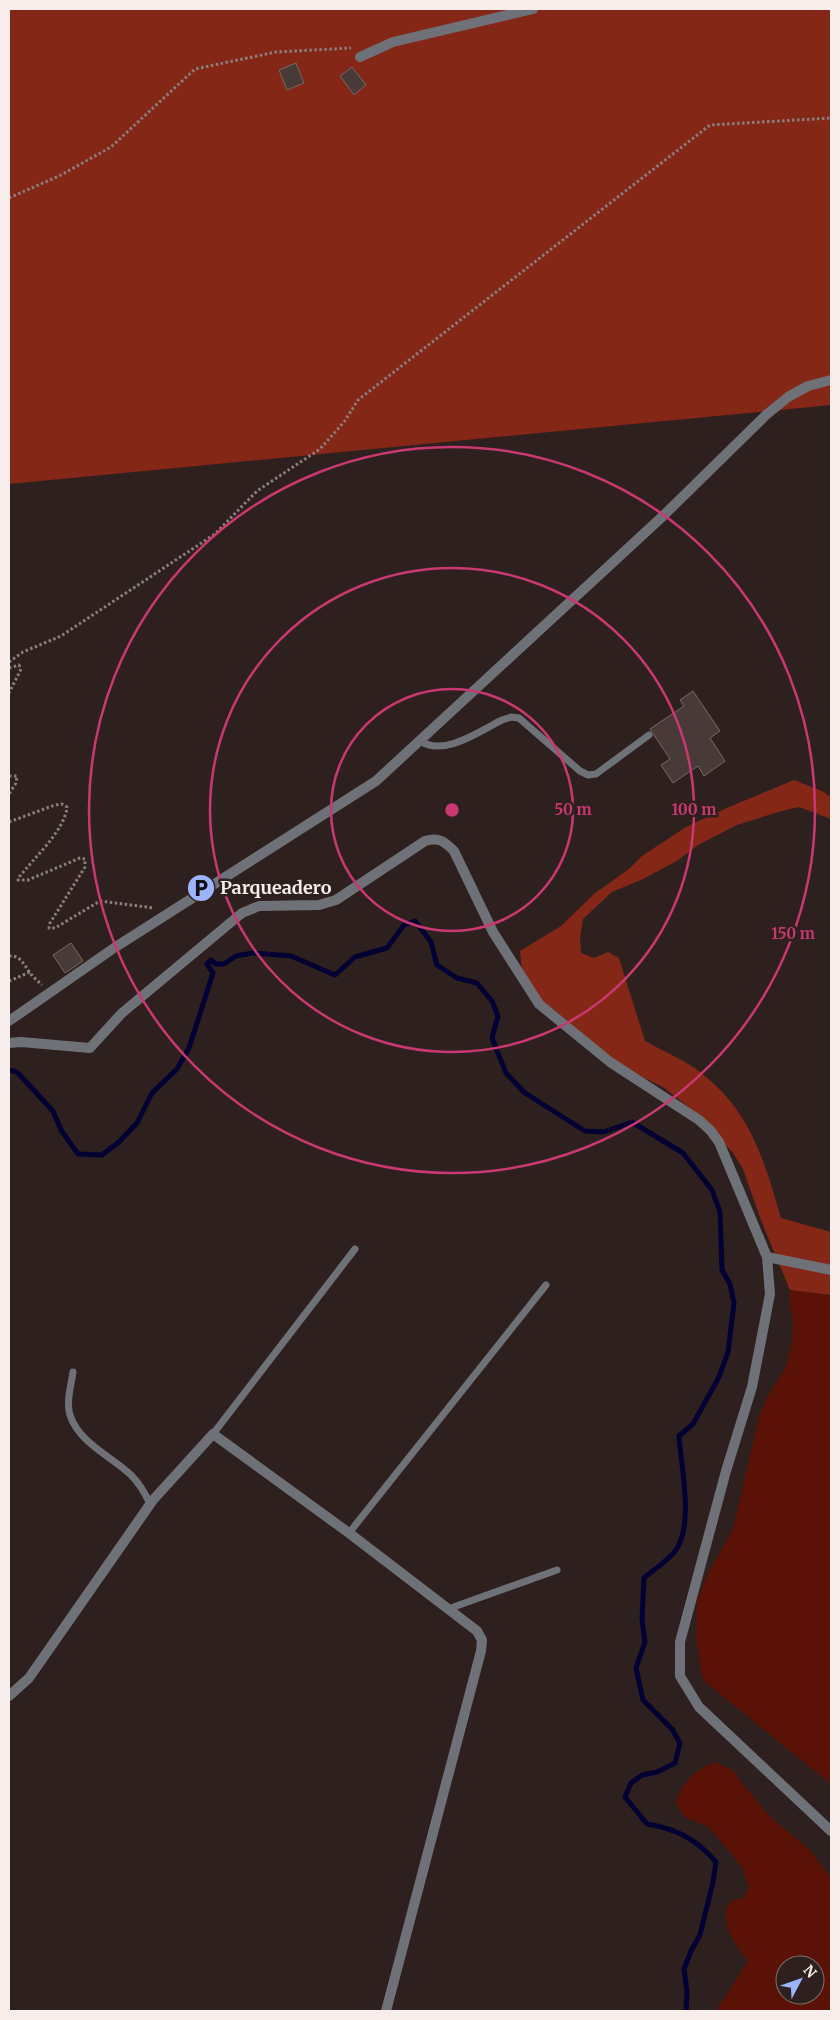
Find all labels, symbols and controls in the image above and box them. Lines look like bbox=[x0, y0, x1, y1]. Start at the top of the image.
text: 50 m bbox=[554, 800, 592, 819]
text: 100 m bbox=[672, 800, 716, 819]
centre of rings bbox=[443, 801, 461, 819]
parking icon: Parqueadero bbox=[186, 873, 216, 903]
place label: Parqueadero bbox=[220, 876, 332, 899]
text: 150 m bbox=[771, 924, 815, 943]
north arrow bbox=[775, 1955, 825, 2005]
text: N bbox=[799, 1961, 820, 1982]

